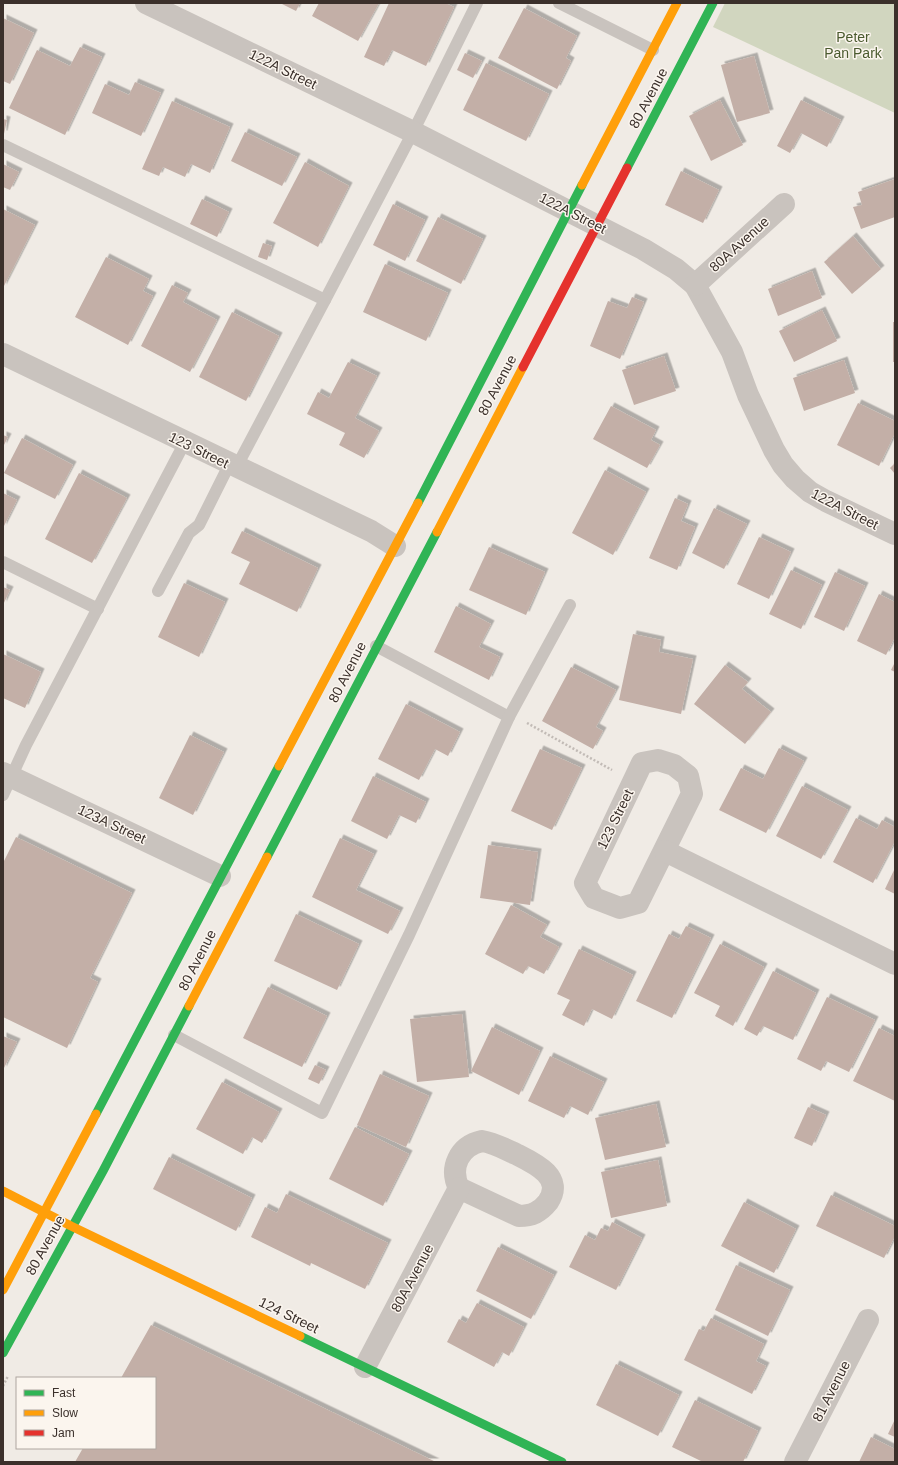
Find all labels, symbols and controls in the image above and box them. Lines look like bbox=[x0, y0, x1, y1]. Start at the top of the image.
park label: Peter Pan Park bbox=[824, 29, 883, 61]
street label: 122A Street bbox=[247, 46, 319, 92]
street label: 80 Avenue bbox=[625, 65, 671, 131]
street label: 122A Street bbox=[537, 189, 609, 237]
street label: 80A Avenue bbox=[706, 213, 772, 275]
street label: 80 Avenue bbox=[474, 352, 520, 418]
street label: 123 Street bbox=[166, 429, 232, 471]
street label: 122A Street bbox=[809, 485, 881, 533]
street label: 80 Avenue bbox=[325, 639, 369, 705]
street label: 123 Street bbox=[594, 786, 636, 852]
street label: 123A Street bbox=[75, 801, 149, 847]
street label: 80 Avenue bbox=[175, 927, 219, 993]
street label: 80 Avenue bbox=[22, 1212, 68, 1278]
street label: 80A Avenue bbox=[387, 1241, 437, 1315]
street label: 124 Street bbox=[256, 1294, 322, 1336]
street label: 81 Avenue bbox=[809, 1358, 853, 1424]
legend bbox=[16, 1377, 156, 1449]
text: Fast bbox=[52, 1386, 76, 1400]
text: Slow bbox=[52, 1406, 78, 1420]
text: Jam bbox=[52, 1426, 75, 1440]

